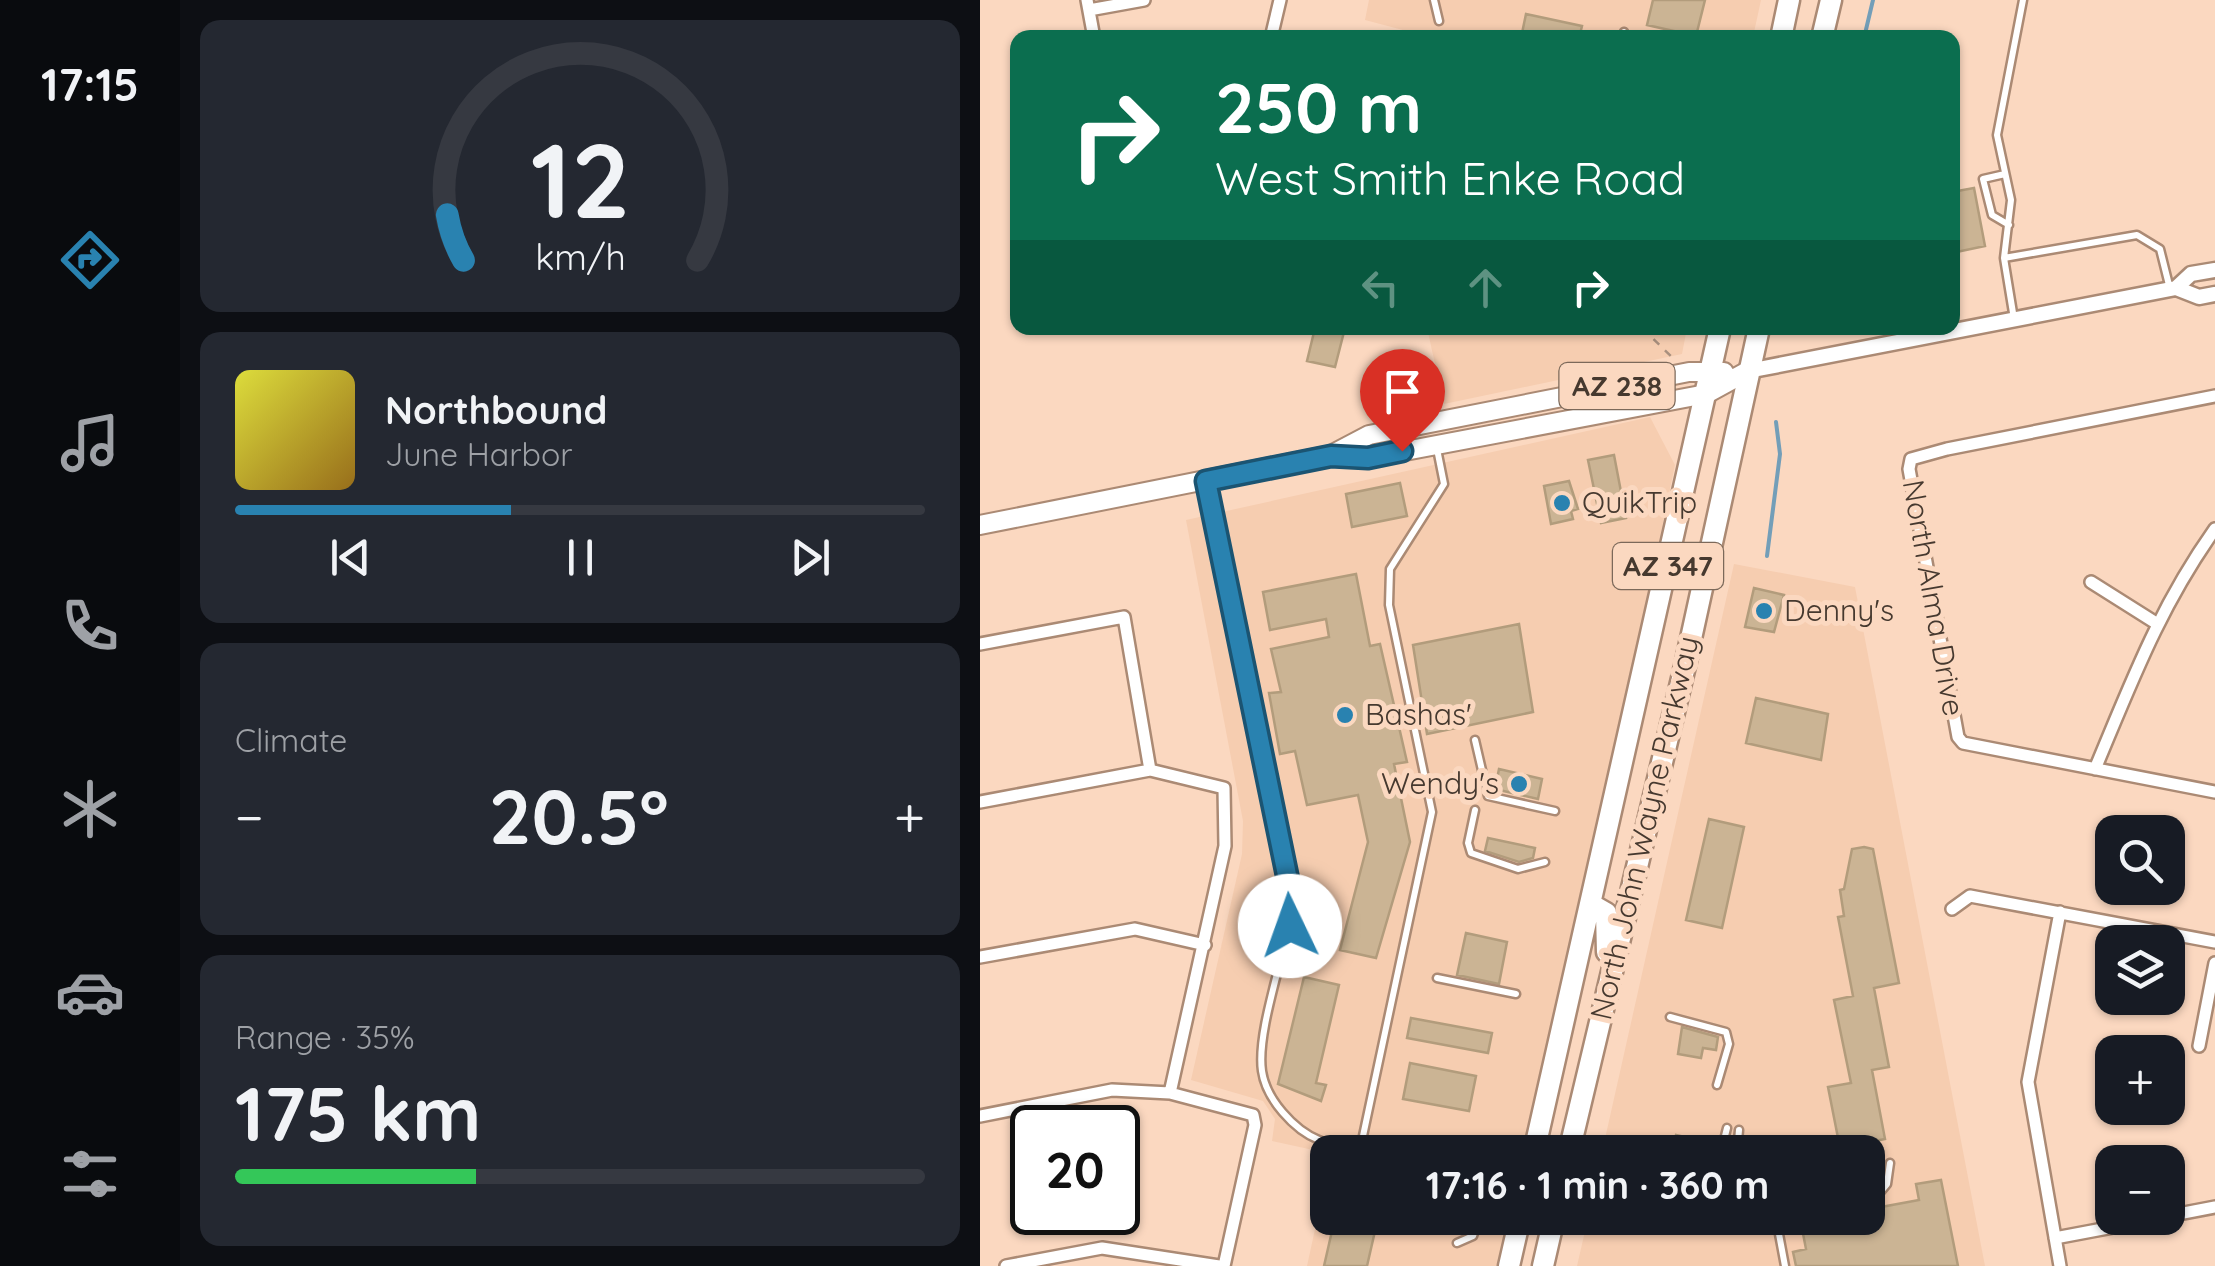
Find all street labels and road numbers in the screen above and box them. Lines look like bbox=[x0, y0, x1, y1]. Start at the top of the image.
road number: AZ 238 bbox=[1560, 363, 1674, 409]
street label: North Alma Drive bbox=[1895, 477, 1973, 719]
road number: AZ 347 bbox=[1613, 543, 1723, 589]
street label: North John Wayne Parkway bbox=[1581, 632, 1707, 1023]

